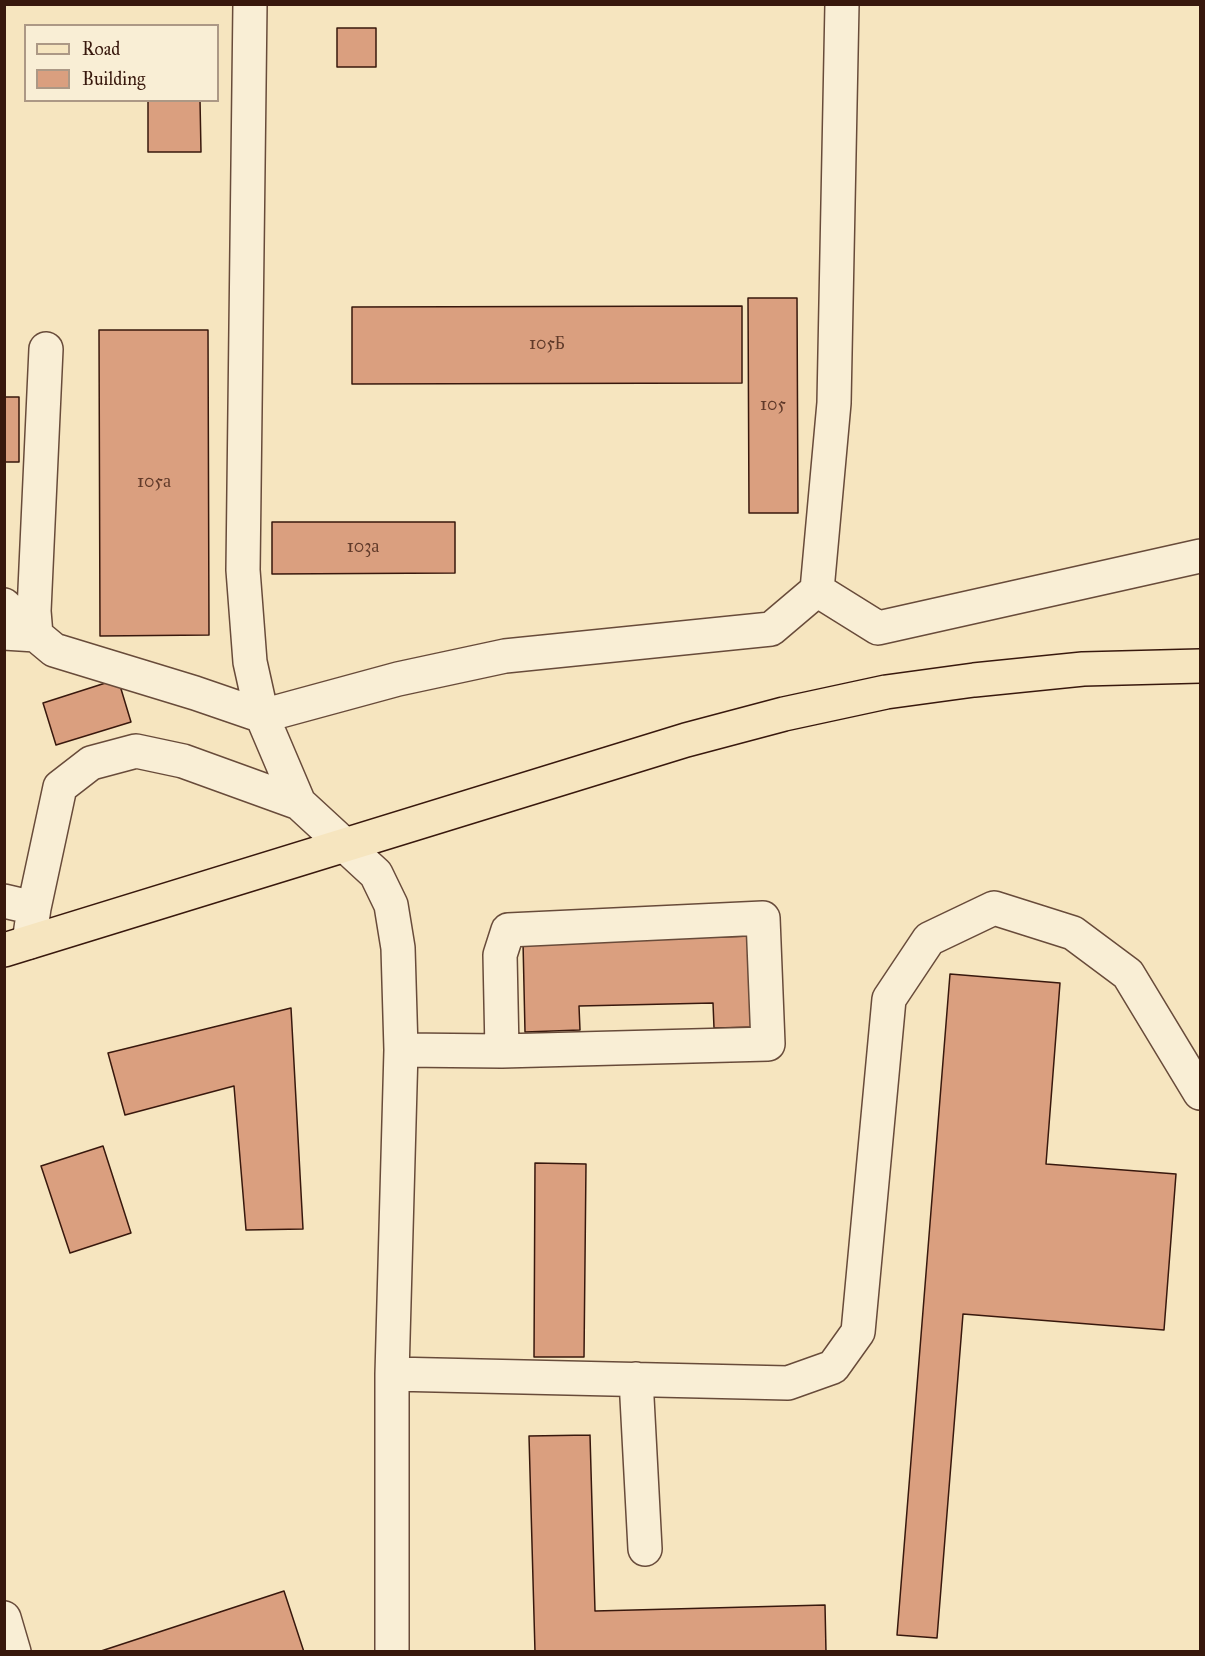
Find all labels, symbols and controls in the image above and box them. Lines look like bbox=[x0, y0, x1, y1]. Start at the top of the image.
legend bbox=[24, 24, 219, 102]
text: Road bbox=[82, 38, 120, 60]
text: Building bbox=[82, 68, 145, 90]
house number: 105Б bbox=[529, 334, 565, 356]
house number: 105 bbox=[760, 395, 786, 417]
house number: 105а bbox=[137, 472, 171, 494]
house number: 103а bbox=[347, 537, 379, 559]

